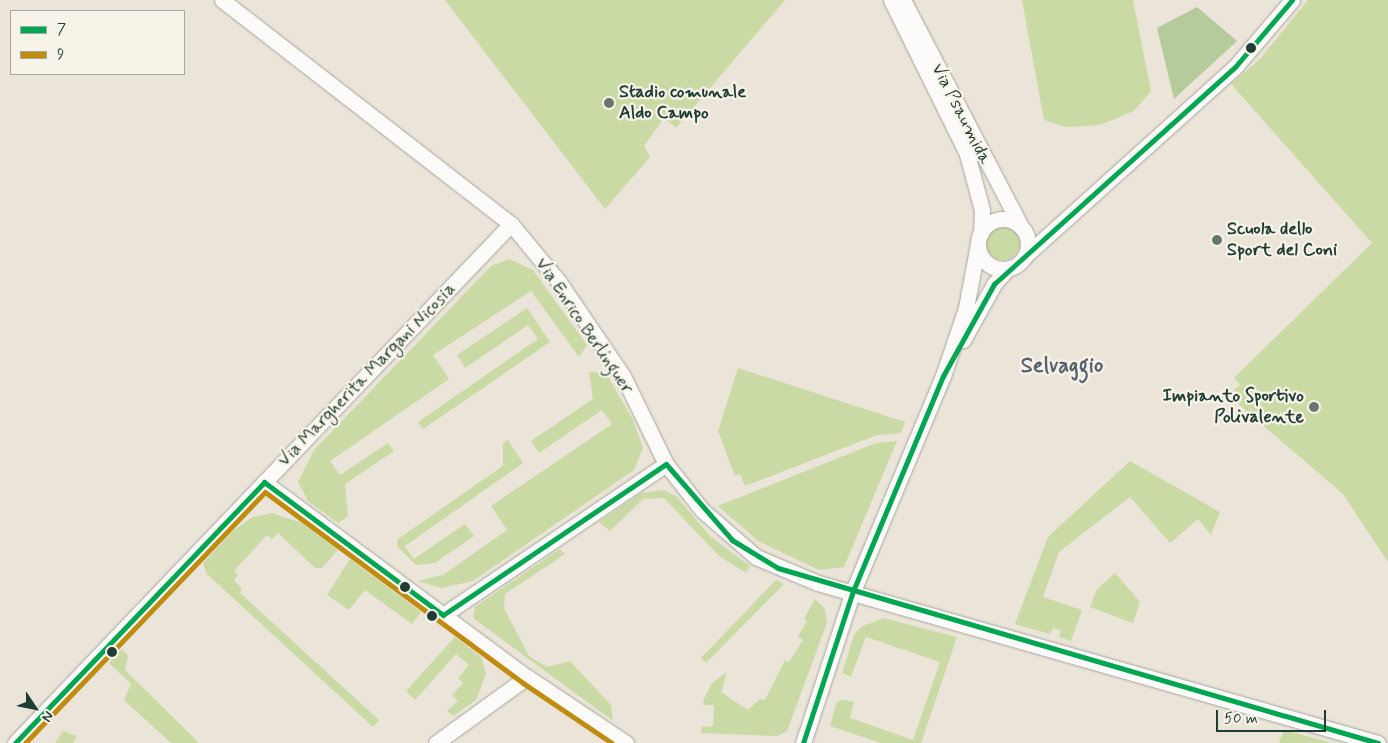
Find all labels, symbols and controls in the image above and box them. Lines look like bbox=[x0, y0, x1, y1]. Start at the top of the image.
legend bbox=[10, 10, 185, 75]
text: 7 bbox=[57, 20, 66, 40]
unlabelled marker bbox=[1246, 43, 1256, 53]
text: 9 bbox=[57, 45, 64, 65]
street label: Via Psaumida bbox=[928, 63, 994, 165]
place label: Stadio comunale Aldo Campo bbox=[619, 82, 746, 125]
marker: Stadio comunale Aldo Campo bbox=[603, 97, 615, 109]
place label: Scuola dello Sport del Coni bbox=[1227, 219, 1338, 262]
marker: Scuola dello Sport del Coni bbox=[1211, 234, 1223, 246]
street label: Via Enrico Berlinguer bbox=[530, 254, 638, 398]
street label: Via Margherita Margani Nicosia bbox=[275, 280, 459, 470]
district label: Selvaggio bbox=[1021, 354, 1103, 380]
place label: Impianto Sportivo Polivalente bbox=[1160, 386, 1304, 428]
marker: Impianto Sportivo Polivalente bbox=[1308, 401, 1320, 413]
unlabelled marker bbox=[400, 582, 410, 592]
unlabelled marker bbox=[427, 611, 437, 621]
unlabelled marker bbox=[107, 647, 117, 657]
north arrow bbox=[10, 683, 60, 733]
scale bar bbox=[1218, 700, 1328, 732]
text: N bbox=[37, 707, 58, 725]
text: 50 m bbox=[1224, 709, 1258, 729]

